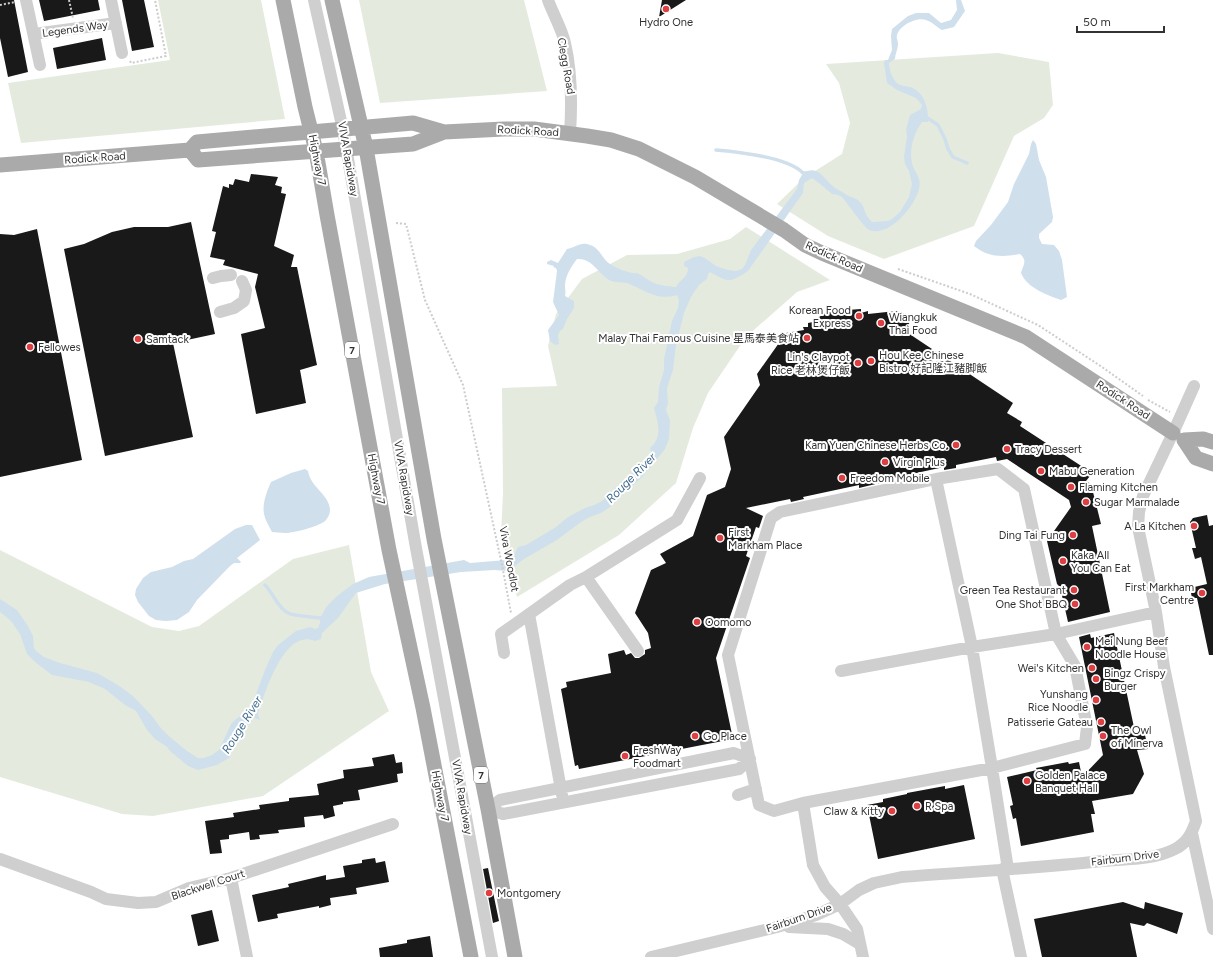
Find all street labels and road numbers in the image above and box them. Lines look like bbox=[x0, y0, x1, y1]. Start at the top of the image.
street label: Legends Way bbox=[41, 18, 109, 40]
street label: Clegg Road bbox=[555, 37, 577, 95]
street label: VIVA Rapidway bbox=[335, 121, 361, 198]
street label: Rodick Road bbox=[497, 123, 559, 139]
street label: Highway 7 bbox=[306, 133, 328, 187]
street label: Rodick Road bbox=[64, 149, 126, 167]
street label: Rodick Road bbox=[803, 239, 865, 275]
road number: 7 bbox=[345, 342, 359, 358]
street label: Rodick Road bbox=[1094, 378, 1152, 422]
street label: VIVA Rapidway bbox=[391, 440, 417, 517]
street label: Highway 7 bbox=[365, 452, 387, 506]
street label: Viva Woodlot bbox=[496, 525, 522, 593]
street label: VIVA Rapidway bbox=[449, 759, 475, 836]
road number: 7 bbox=[474, 767, 488, 783]
street label: Highway 7 bbox=[429, 769, 451, 823]
street label: Fairburn Drive bbox=[1090, 847, 1160, 869]
street label: Blackwell Court bbox=[170, 867, 246, 903]
street label: Fairburn Drive bbox=[765, 901, 833, 935]

